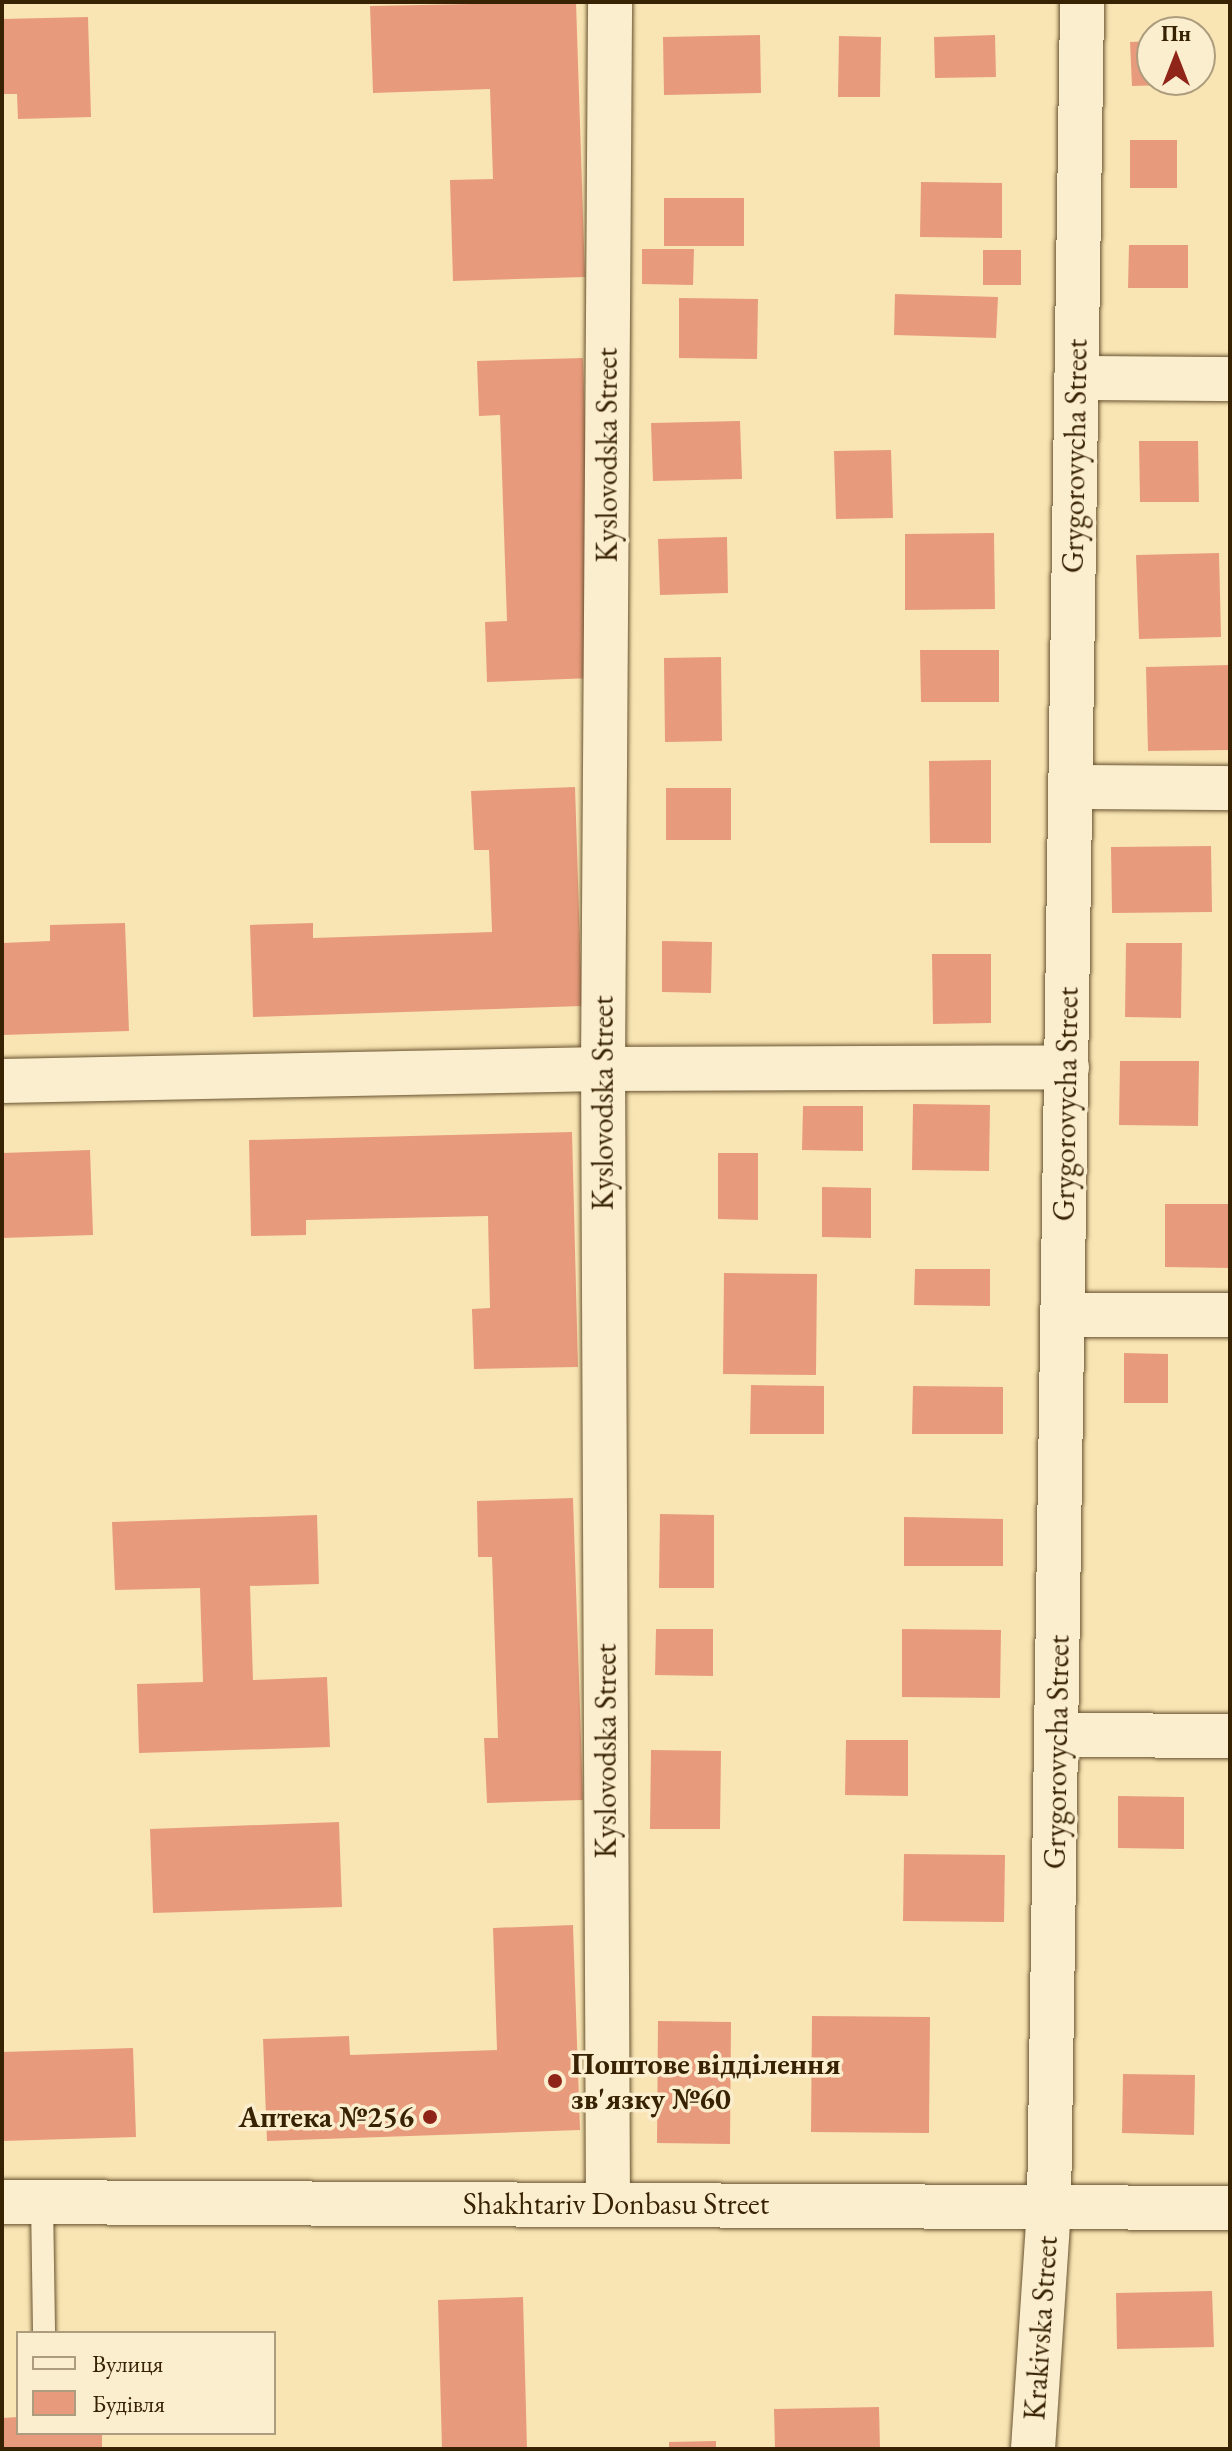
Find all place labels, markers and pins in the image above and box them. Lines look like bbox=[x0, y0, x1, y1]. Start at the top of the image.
place label: Поштове відділення зв'язку №60 bbox=[571, 2046, 840, 2116]
marker: Поштове відділення зв'язку №60 bbox=[546, 2072, 564, 2090]
place label: Аптека №256 bbox=[238, 2099, 414, 2135]
marker: Аптека №256 bbox=[421, 2108, 439, 2126]

